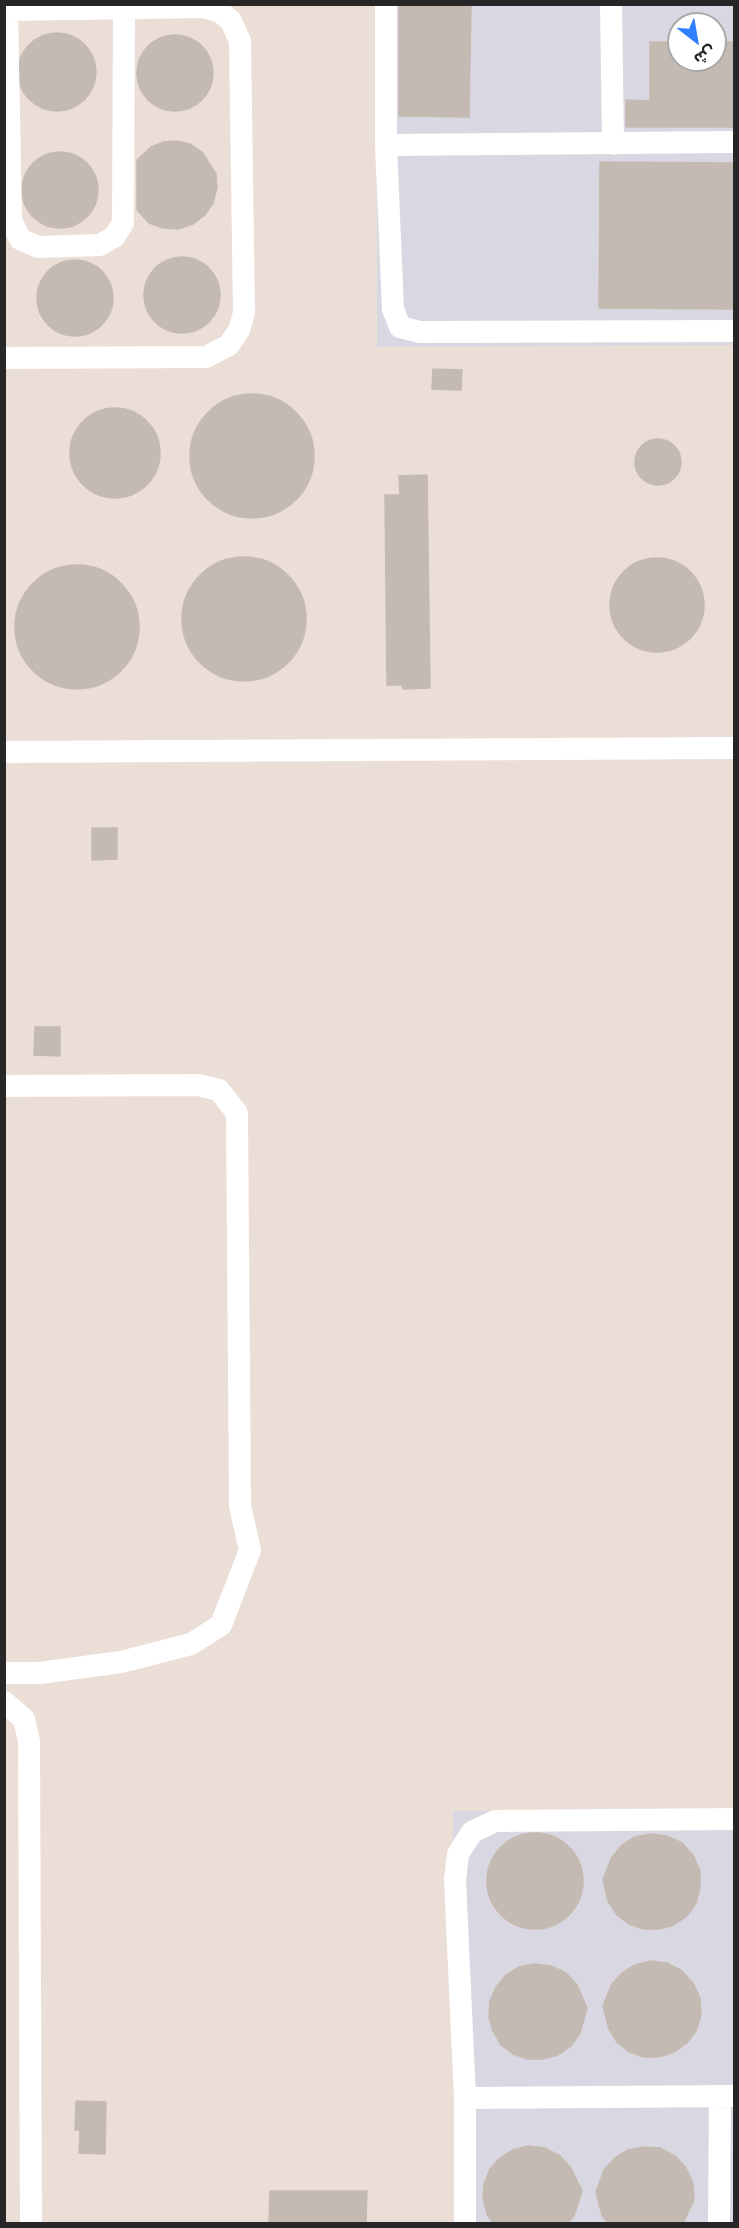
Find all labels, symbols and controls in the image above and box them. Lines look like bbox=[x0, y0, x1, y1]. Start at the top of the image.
north arrow bbox=[667, 12, 727, 72]
text: ش bbox=[690, 40, 721, 72]

